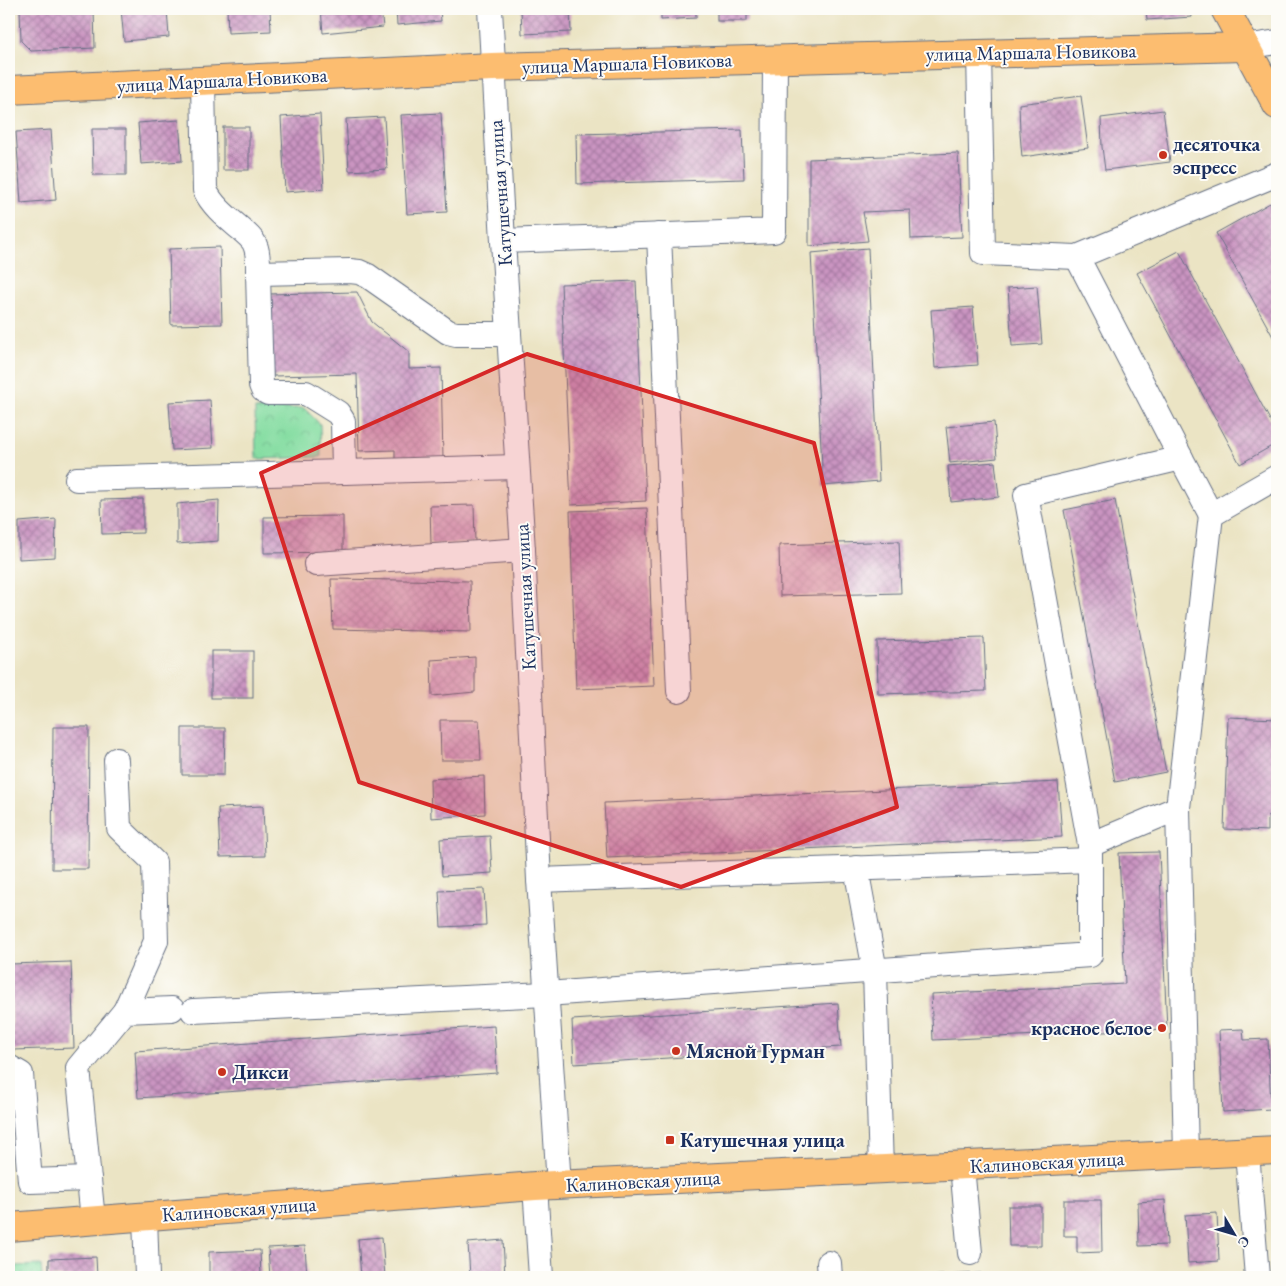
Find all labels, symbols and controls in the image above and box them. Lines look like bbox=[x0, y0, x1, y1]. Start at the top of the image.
street label: улица Маршала Новикова bbox=[925, 37, 1137, 67]
street label: улица Маршала Новикова bbox=[521, 46, 733, 80]
street label: улица Маршала Новикова bbox=[116, 62, 328, 98]
street label: Катушечная улица bbox=[482, 119, 518, 267]
place label: десяточка эспресс bbox=[1173, 131, 1261, 180]
marker: десяточка эспресс bbox=[1157, 149, 1169, 161]
street label: Катушечная улица bbox=[508, 523, 542, 671]
place label: красное белое bbox=[1031, 1015, 1152, 1041]
marker: красное белое bbox=[1156, 1022, 1168, 1034]
place label: Мясной Гурман bbox=[686, 1038, 825, 1064]
marker: Мясной Гурман bbox=[670, 1045, 682, 1057]
place label: Дикси bbox=[232, 1059, 289, 1085]
marker: Дикси bbox=[216, 1066, 228, 1078]
place label: Катушечная улица bbox=[680, 1127, 845, 1153]
marker: Катушечная улица bbox=[664, 1134, 676, 1146]
street label: Калиновская улица bbox=[969, 1145, 1125, 1179]
street label: Калиновская улица bbox=[565, 1164, 721, 1198]
street label: Калиновская улица bbox=[161, 1191, 317, 1227]
north arrow bbox=[1208, 1208, 1258, 1258]
text: С bbox=[1234, 1233, 1254, 1252]

